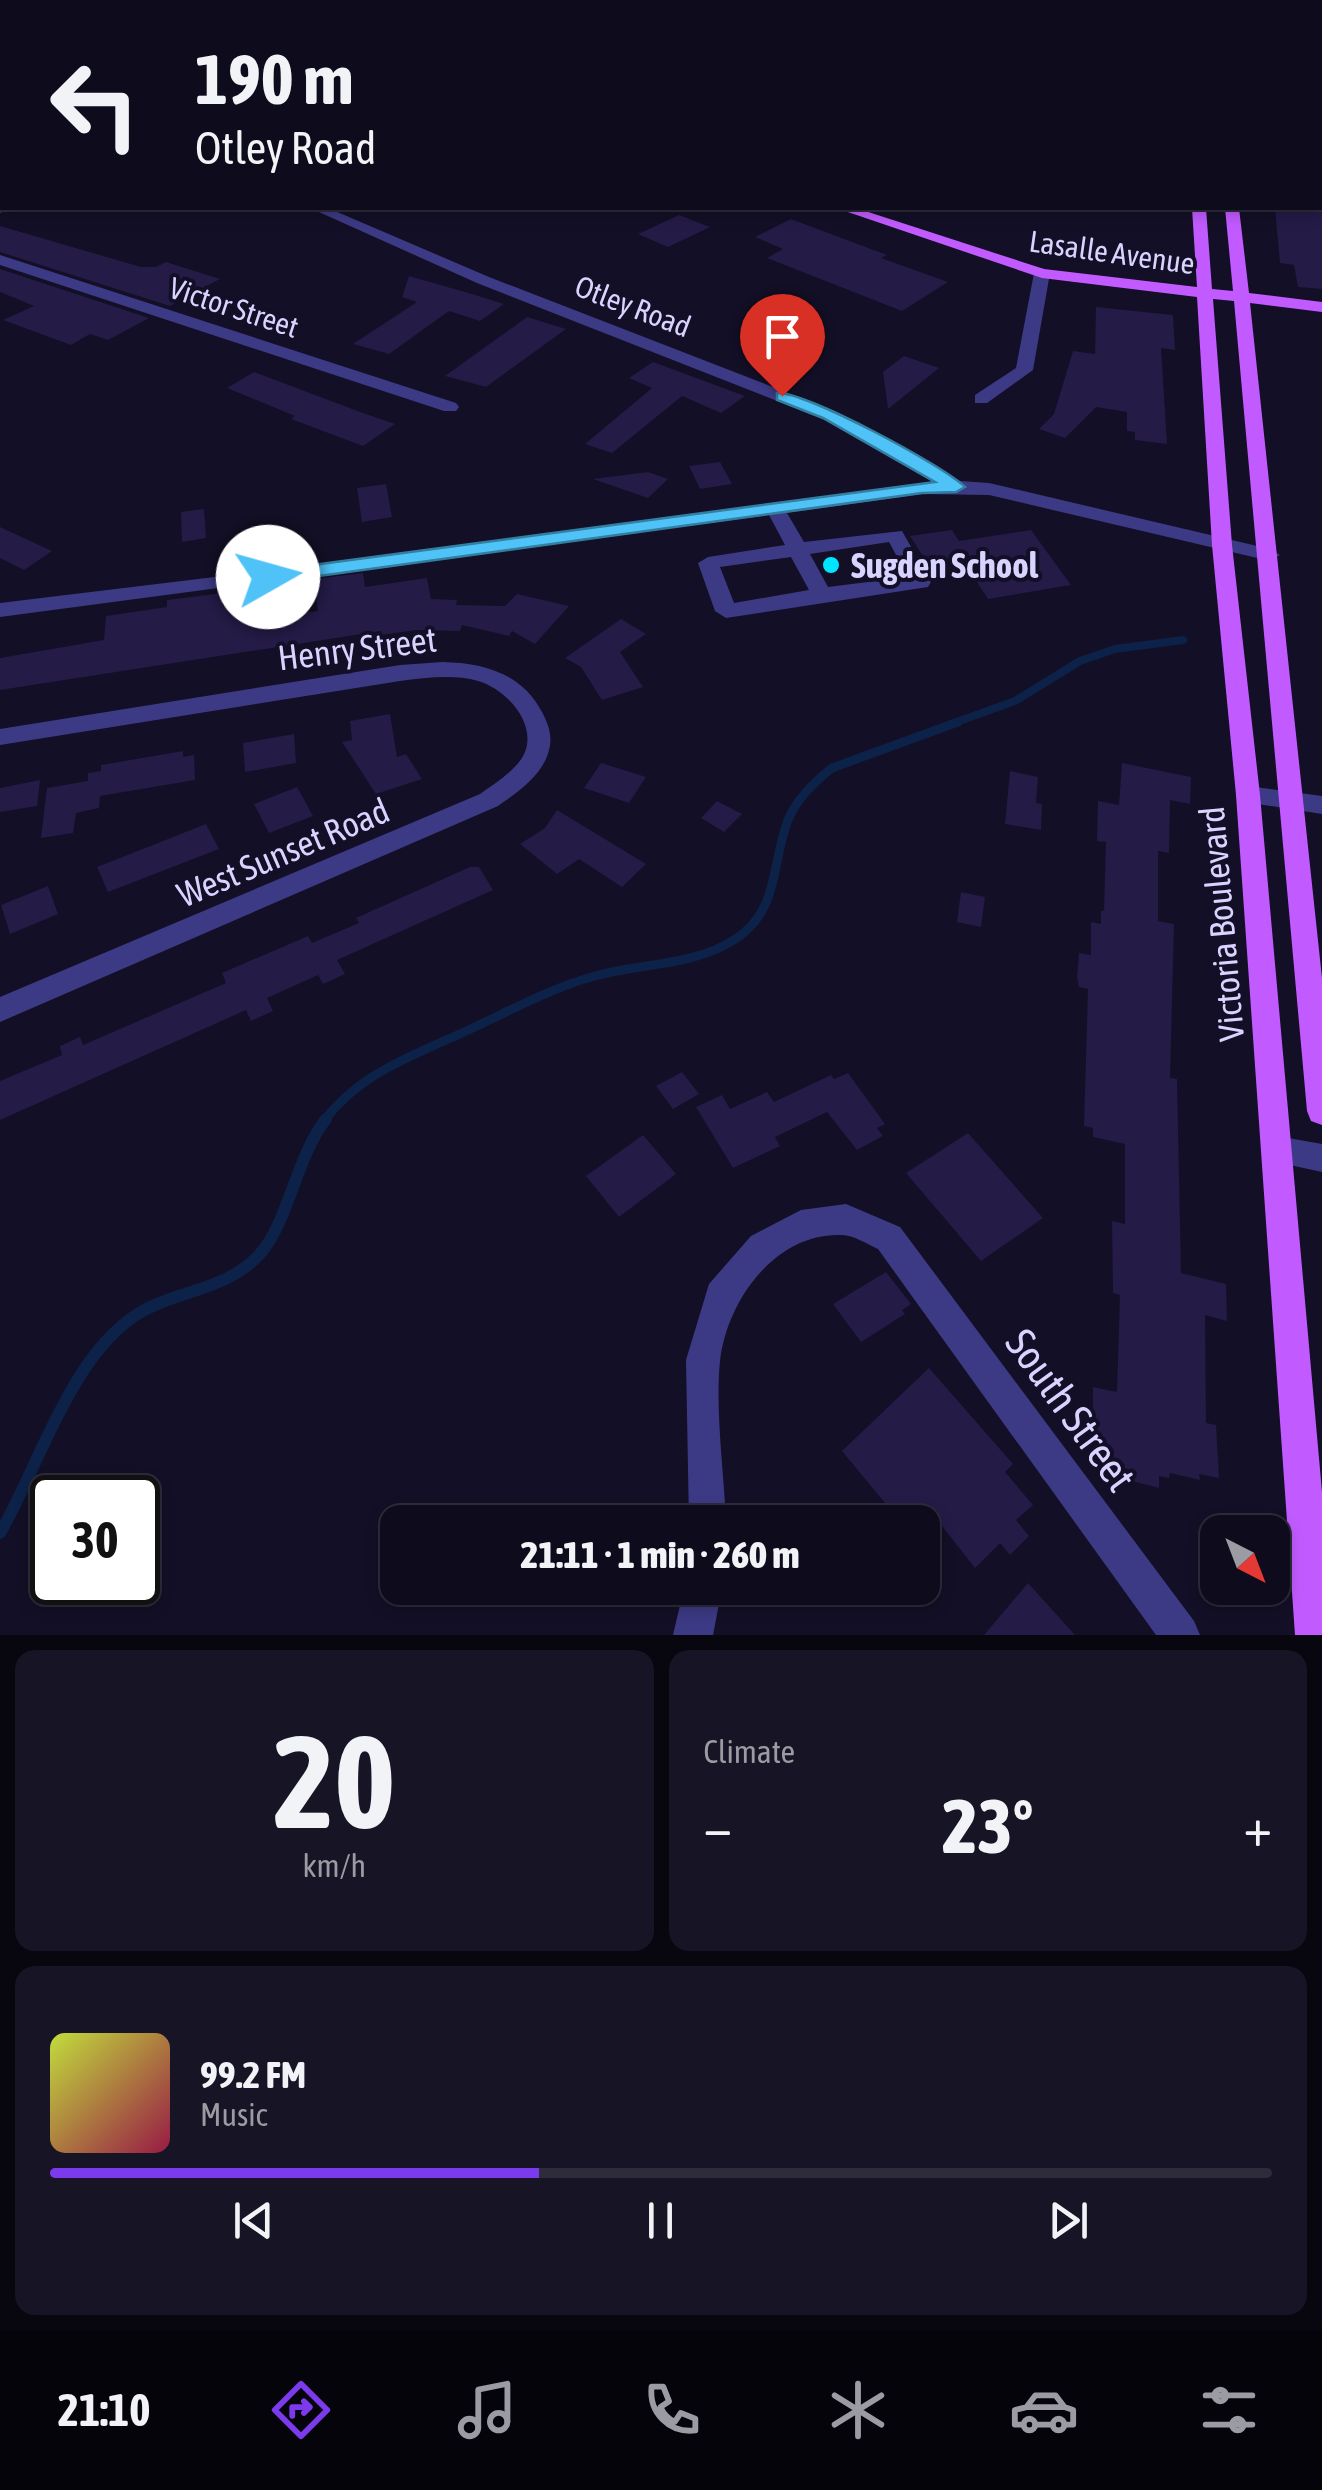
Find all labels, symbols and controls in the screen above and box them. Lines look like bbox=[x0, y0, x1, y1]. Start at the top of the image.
text: 190 m bbox=[195, 39, 354, 119]
icon: left bbox=[30, 40, 160, 170]
text: Otley Road bbox=[195, 122, 376, 174]
street label: Lasalle Avenue bbox=[1027, 224, 1197, 280]
street label: Otley Road bbox=[570, 268, 696, 344]
street label: Victor Street bbox=[165, 270, 303, 344]
pin bbox=[740, 294, 825, 397]
icon: arrive bbox=[755, 309, 810, 364]
position arrow bbox=[216, 525, 320, 629]
place label: Sugden School bbox=[851, 545, 1039, 585]
marker: Sugden School bbox=[820, 554, 842, 576]
street label: Henry Street bbox=[275, 618, 439, 678]
street label: West Sunset Road bbox=[171, 789, 395, 915]
street label: Victoria Boulevard bbox=[1191, 805, 1251, 1043]
street label: South Street bbox=[996, 1320, 1146, 1500]
speed limit sign: 30 bbox=[30, 1475, 160, 1605]
north arrow bbox=[1200, 1515, 1290, 1605]
map controls bbox=[1200, 1515, 1290, 1605]
text: 21:11 · 1 min · 260 m bbox=[520, 1533, 800, 1576]
text: 20 bbox=[273, 1707, 395, 1856]
text: Climate bbox=[704, 1733, 795, 1770]
text: 23° bbox=[942, 1783, 1033, 1869]
text: − bbox=[704, 1795, 732, 1858]
text: + bbox=[1243, 1795, 1272, 1858]
text: km/h bbox=[303, 1847, 366, 1884]
text: 99.2 FM bbox=[200, 2053, 306, 2096]
text: Music bbox=[200, 2096, 267, 2133]
icon: previous bbox=[226, 2193, 281, 2248]
icon: pause bbox=[633, 2193, 688, 2248]
icon: next bbox=[1041, 2193, 1096, 2248]
icon: directions bbox=[266, 2375, 336, 2445]
icon: music bbox=[452, 2375, 522, 2445]
icon: phone bbox=[637, 2375, 707, 2445]
icon: climate bbox=[823, 2375, 893, 2445]
icon: car bbox=[1009, 2375, 1079, 2445]
icon: filters bbox=[1194, 2375, 1264, 2445]
text: 21:10 bbox=[58, 2384, 150, 2436]

